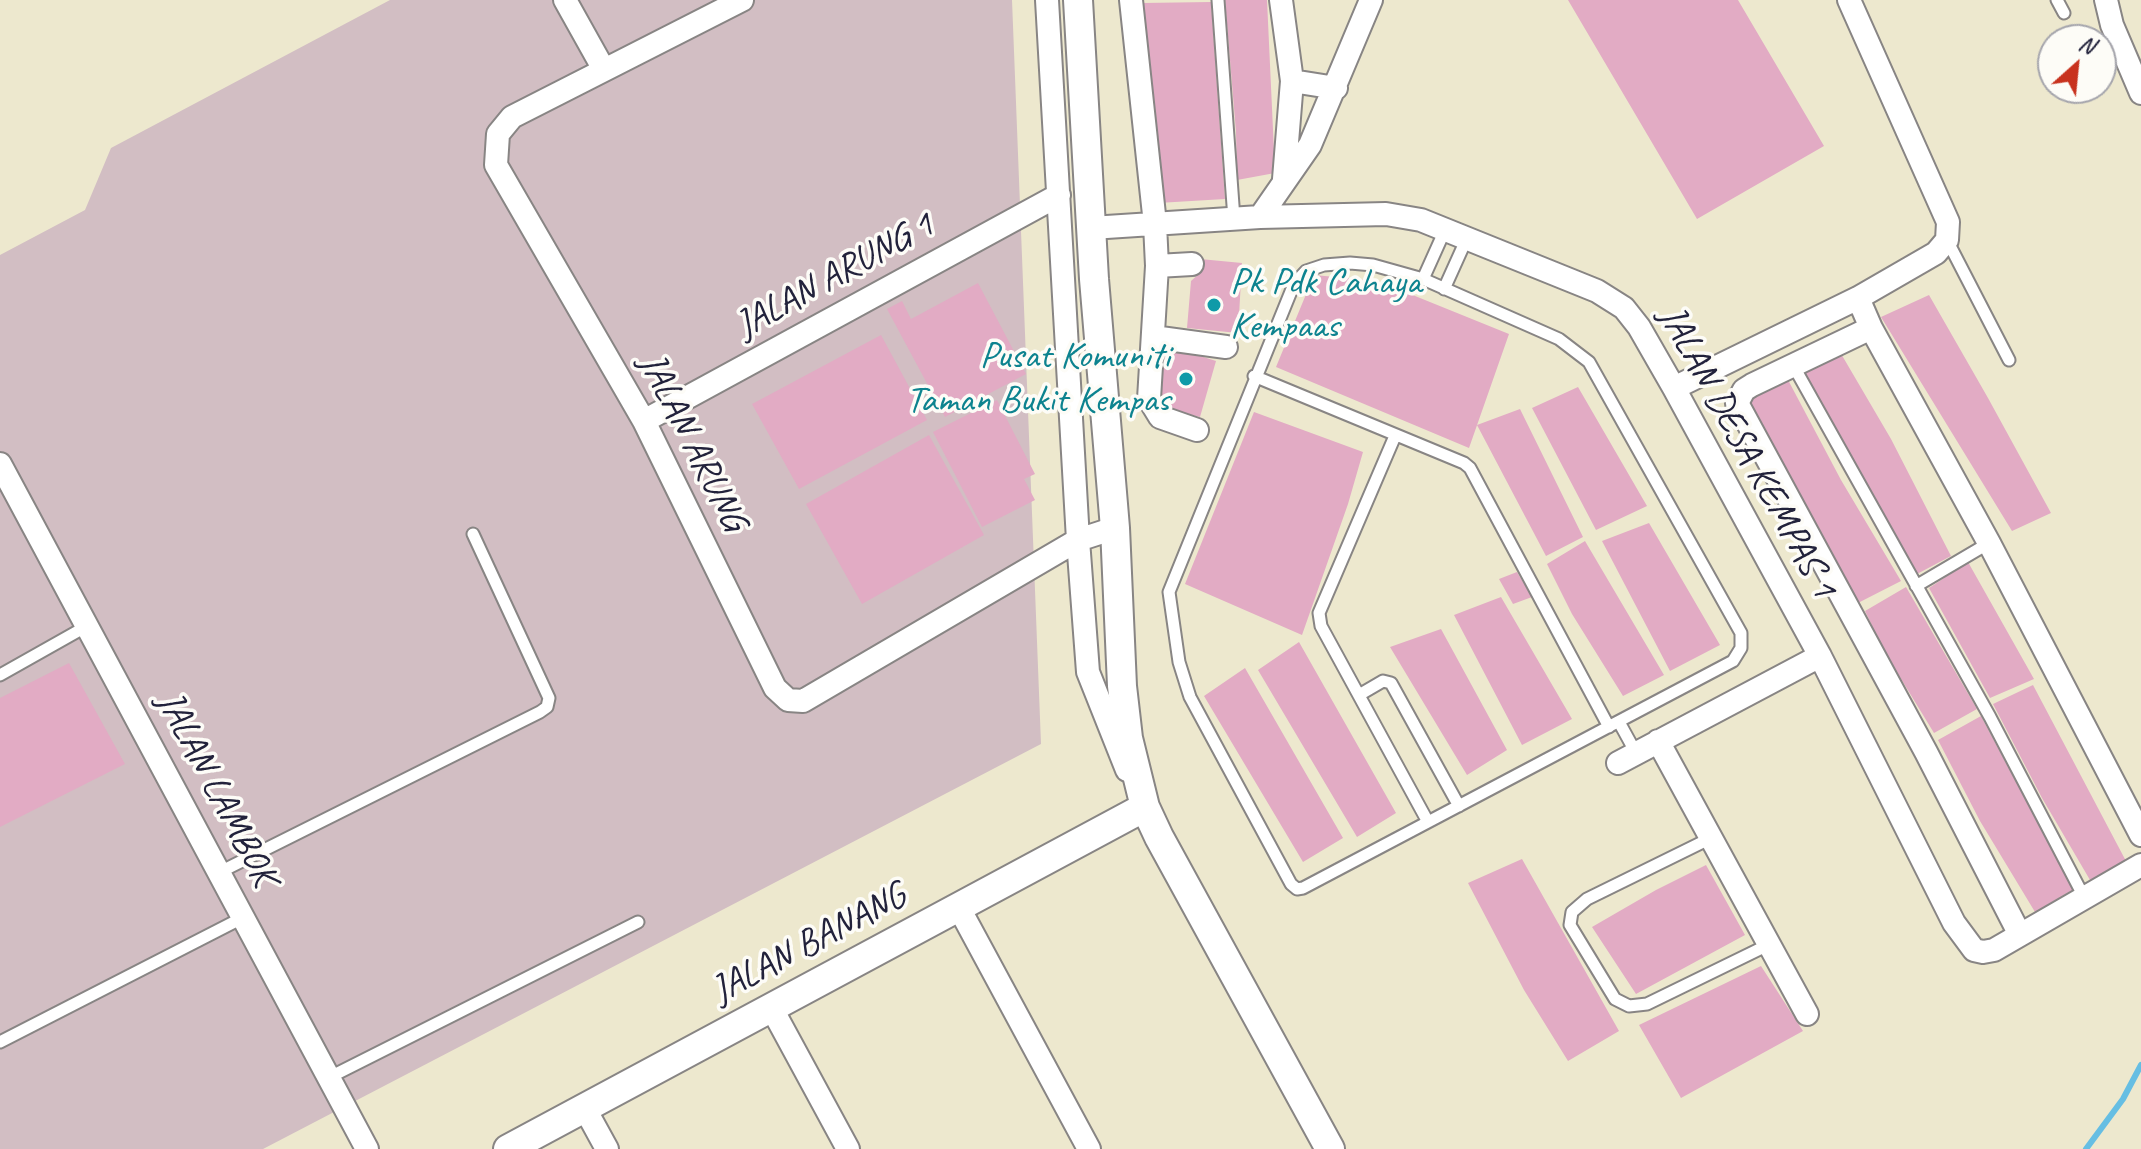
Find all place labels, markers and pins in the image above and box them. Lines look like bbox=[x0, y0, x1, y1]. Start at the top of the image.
place label: Pk Pdk Cahaya Kempaas bbox=[1230, 260, 1421, 350]
marker: Pk Pdk Cahaya Kempaas bbox=[1205, 296, 1223, 314]
place label: Pusat Komuniti Taman Bukit Kempas bbox=[906, 334, 1170, 424]
marker: Pusat Komuniti Taman Bukit Kempas bbox=[1177, 370, 1195, 388]

